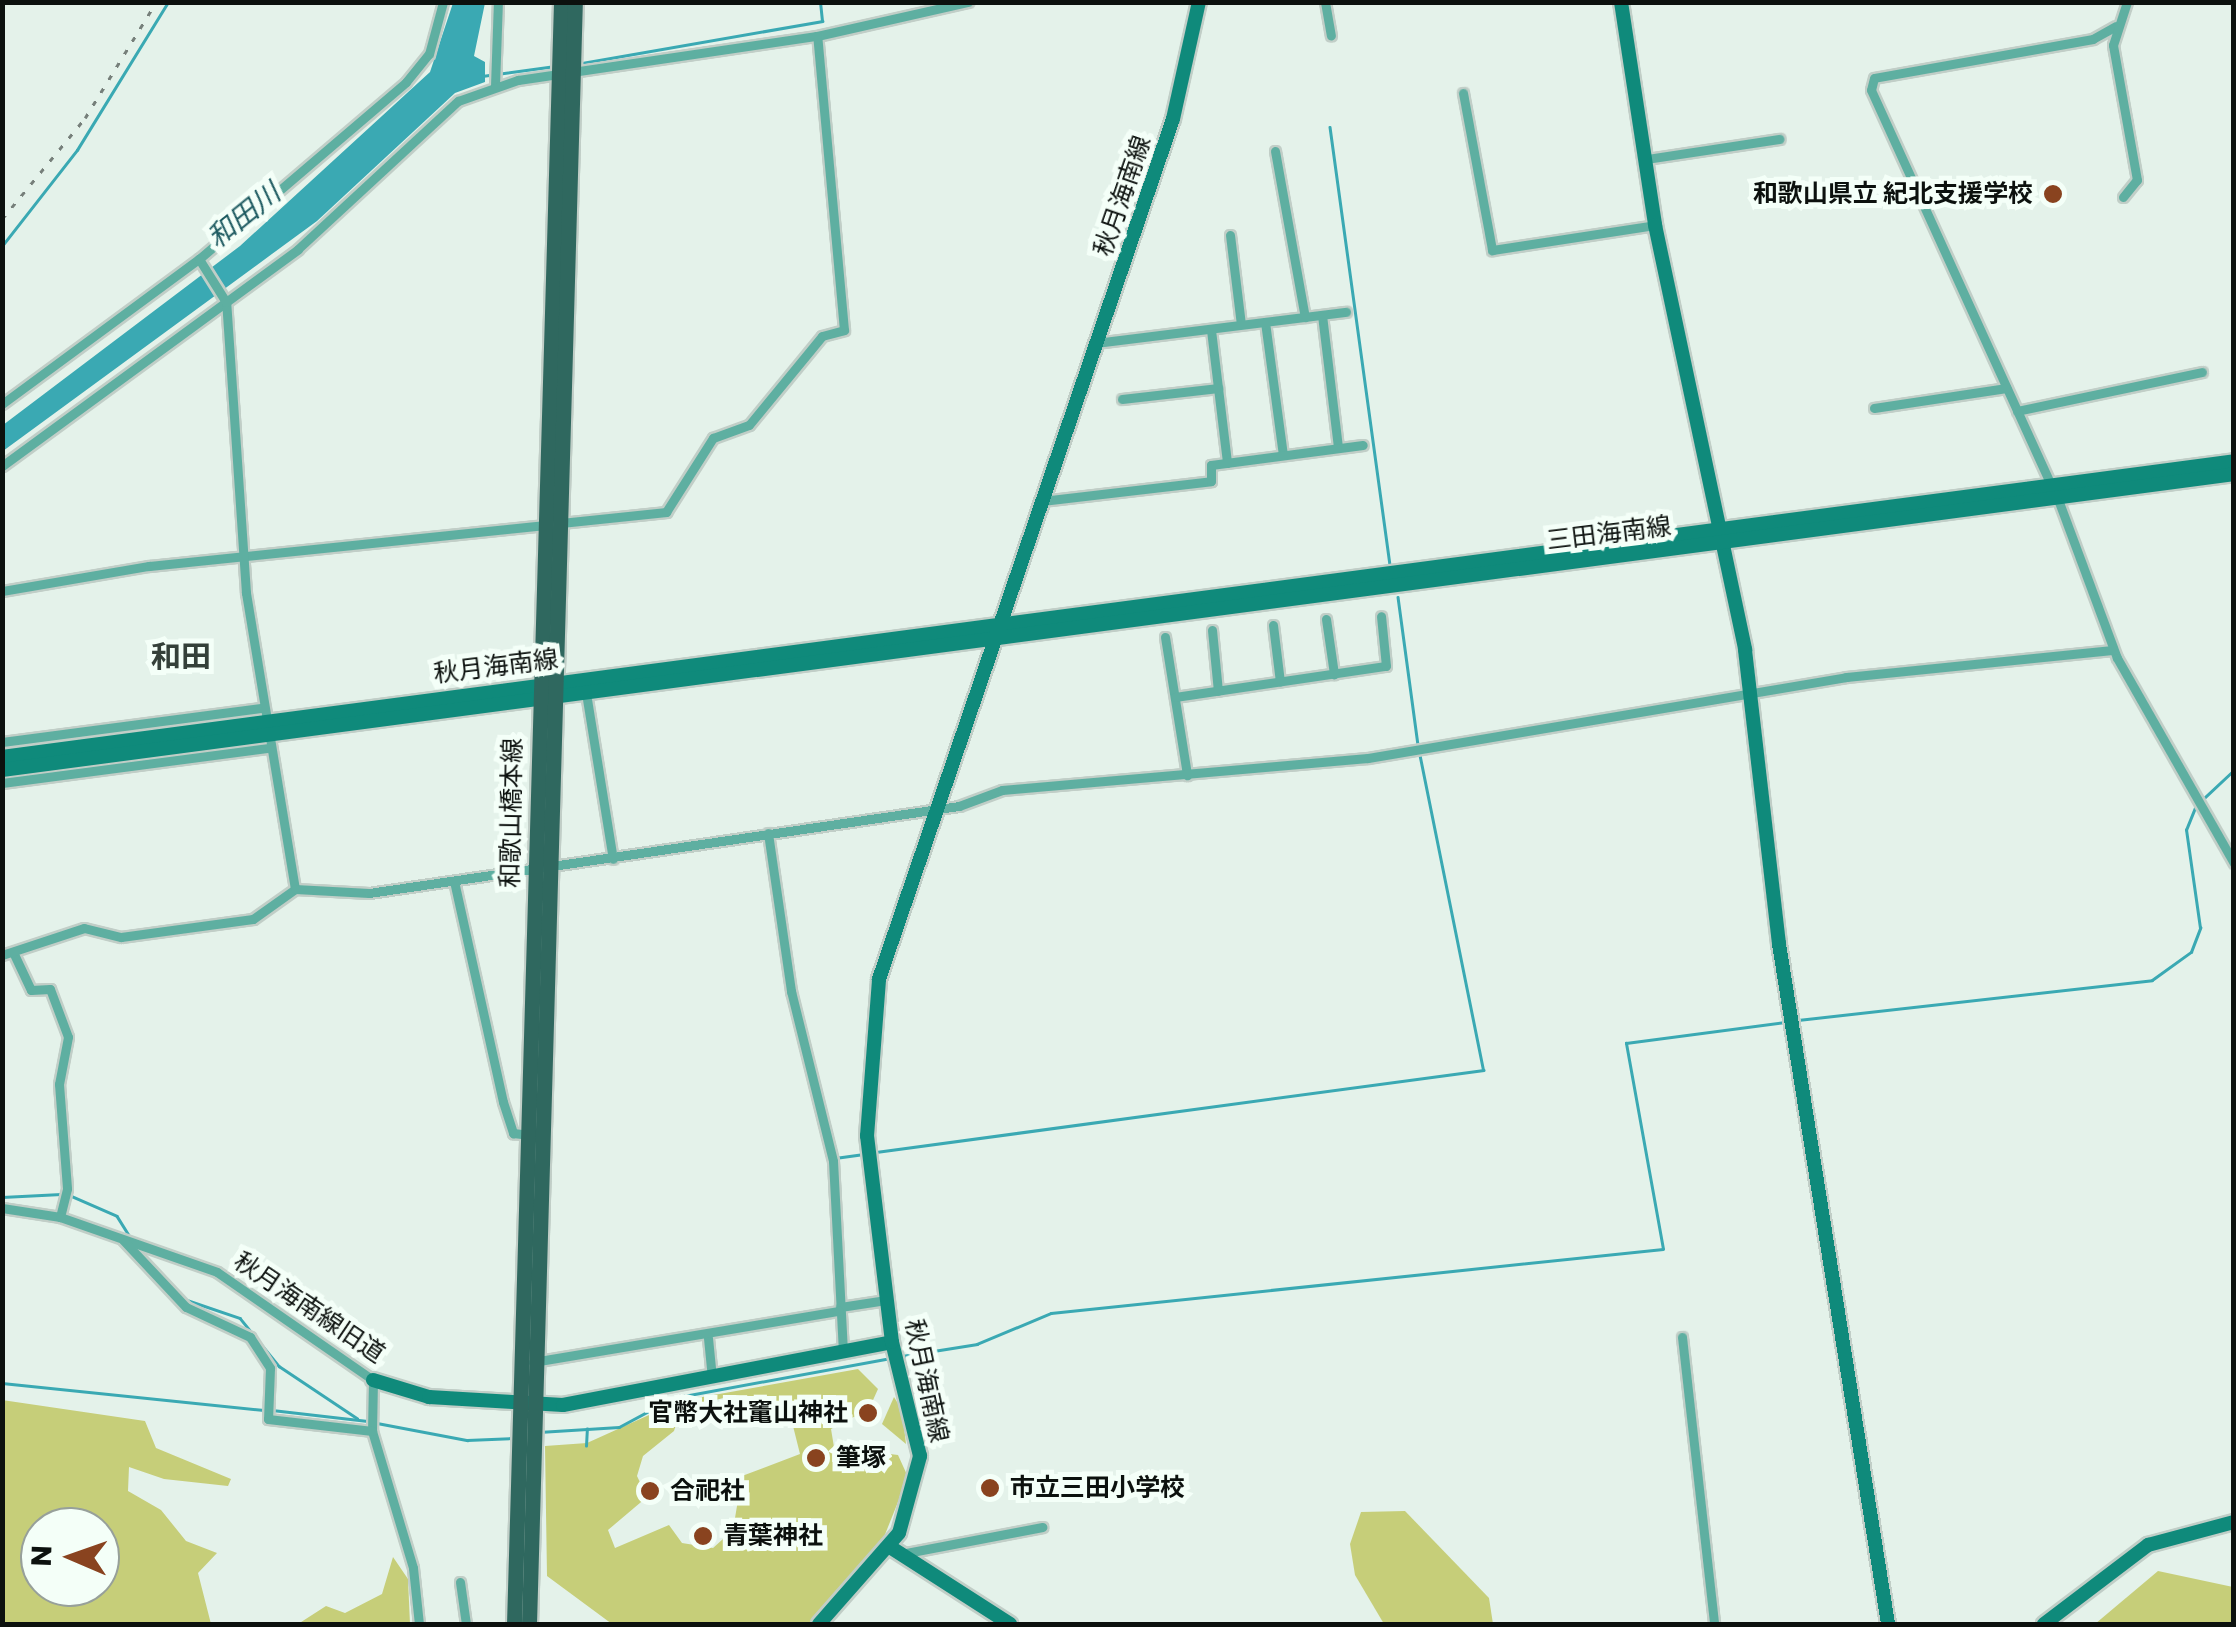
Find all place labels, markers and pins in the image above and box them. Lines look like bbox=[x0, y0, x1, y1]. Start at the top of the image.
place label: 和歌山県立 紀北支援学校 bbox=[1753, 179, 2033, 209]
marker: 和歌山県立 紀北支援学校 bbox=[2042, 183, 2064, 205]
place label: 官幣大社竃山神社 bbox=[648, 1398, 848, 1428]
marker: 官幣大社竃山神社 bbox=[857, 1402, 879, 1424]
place label: 筆塚 bbox=[836, 1443, 886, 1473]
marker: 筆塚 bbox=[805, 1447, 827, 1469]
place label: 市立三田小学校 bbox=[1010, 1473, 1185, 1503]
place label: 合祀社 bbox=[670, 1476, 745, 1506]
marker: 市立三田小学校 bbox=[979, 1477, 1001, 1499]
marker: 合祀社 bbox=[639, 1480, 661, 1502]
place label: 青葉神社 bbox=[723, 1521, 823, 1551]
marker: 青葉神社 bbox=[692, 1525, 714, 1547]

